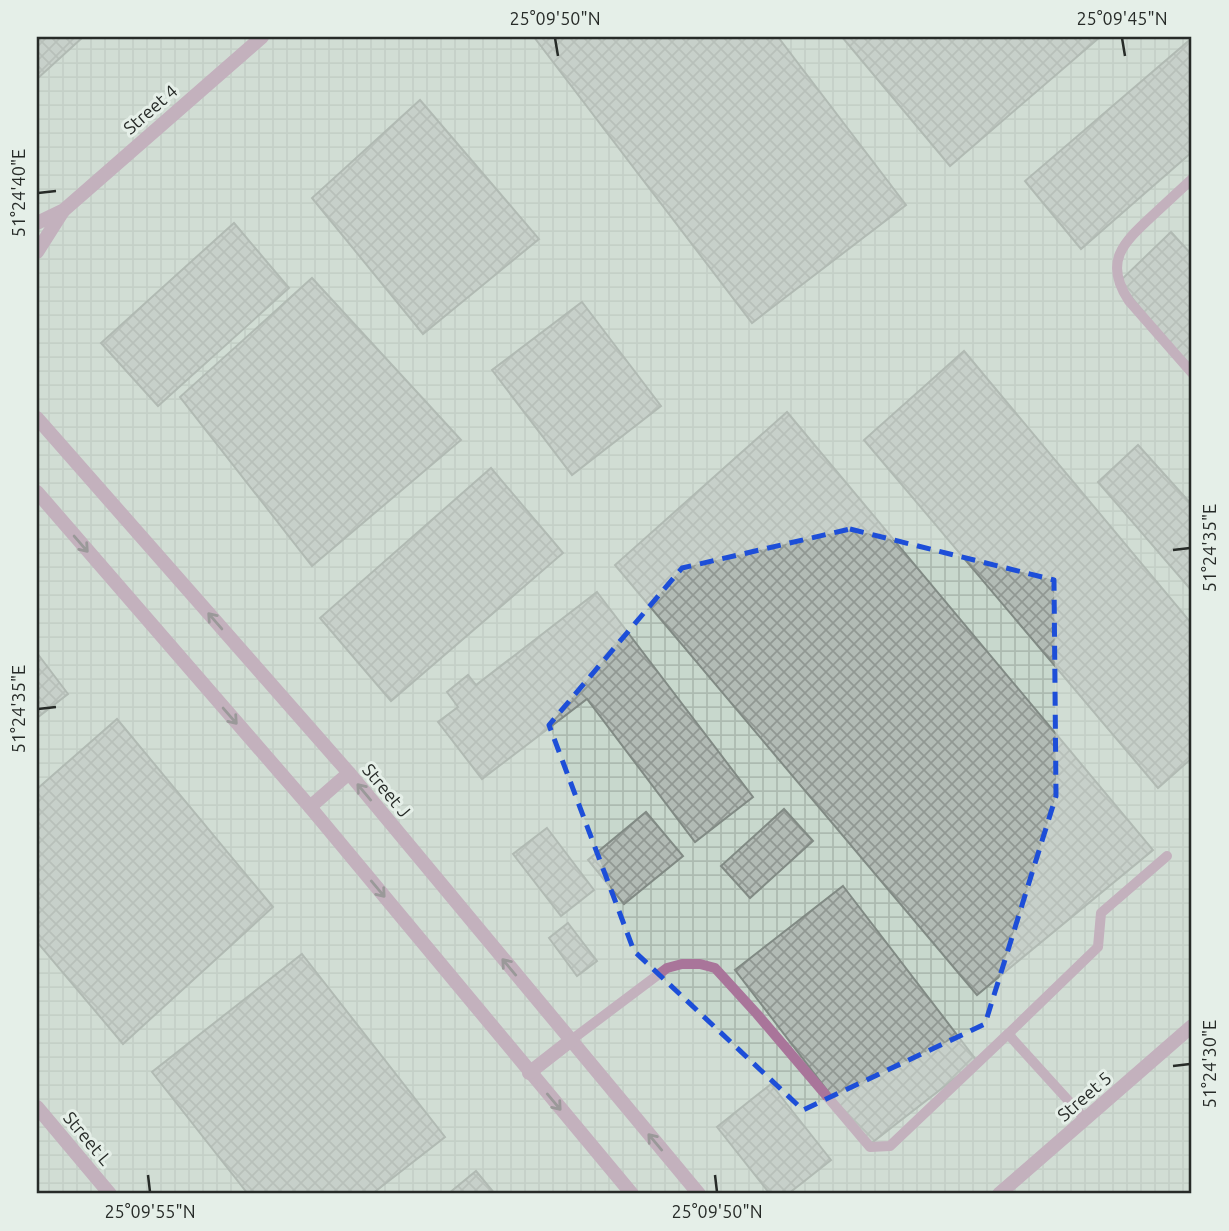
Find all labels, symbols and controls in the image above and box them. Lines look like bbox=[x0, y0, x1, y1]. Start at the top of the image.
text: 25°09'50"N bbox=[509, 8, 601, 28]
text: 25°09'45"N bbox=[1076, 8, 1168, 28]
street label: Street 4 bbox=[119, 80, 181, 138]
text: 51°24'40"E bbox=[8, 149, 28, 237]
text: 51°24'35"E bbox=[1199, 504, 1219, 592]
one-way arrow bbox=[73, 534, 89, 552]
one-way arrow bbox=[207, 612, 223, 630]
text: 51°24'35"E bbox=[8, 665, 28, 753]
one-way arrow bbox=[222, 706, 238, 724]
street label: Street J bbox=[359, 759, 415, 821]
one-way arrow bbox=[356, 784, 372, 802]
one-way arrow bbox=[370, 880, 385, 898]
one-way arrow bbox=[501, 959, 517, 977]
text: 51°24'30"E bbox=[1199, 1020, 1219, 1108]
street label: Street 5 bbox=[1053, 1067, 1115, 1125]
one-way arrow bbox=[546, 1093, 562, 1111]
street label: Street L bbox=[60, 1107, 116, 1169]
one-way arrow bbox=[647, 1133, 663, 1151]
text: 25°09'55"N bbox=[104, 1201, 196, 1221]
text: 25°09'50"N bbox=[671, 1201, 763, 1221]

